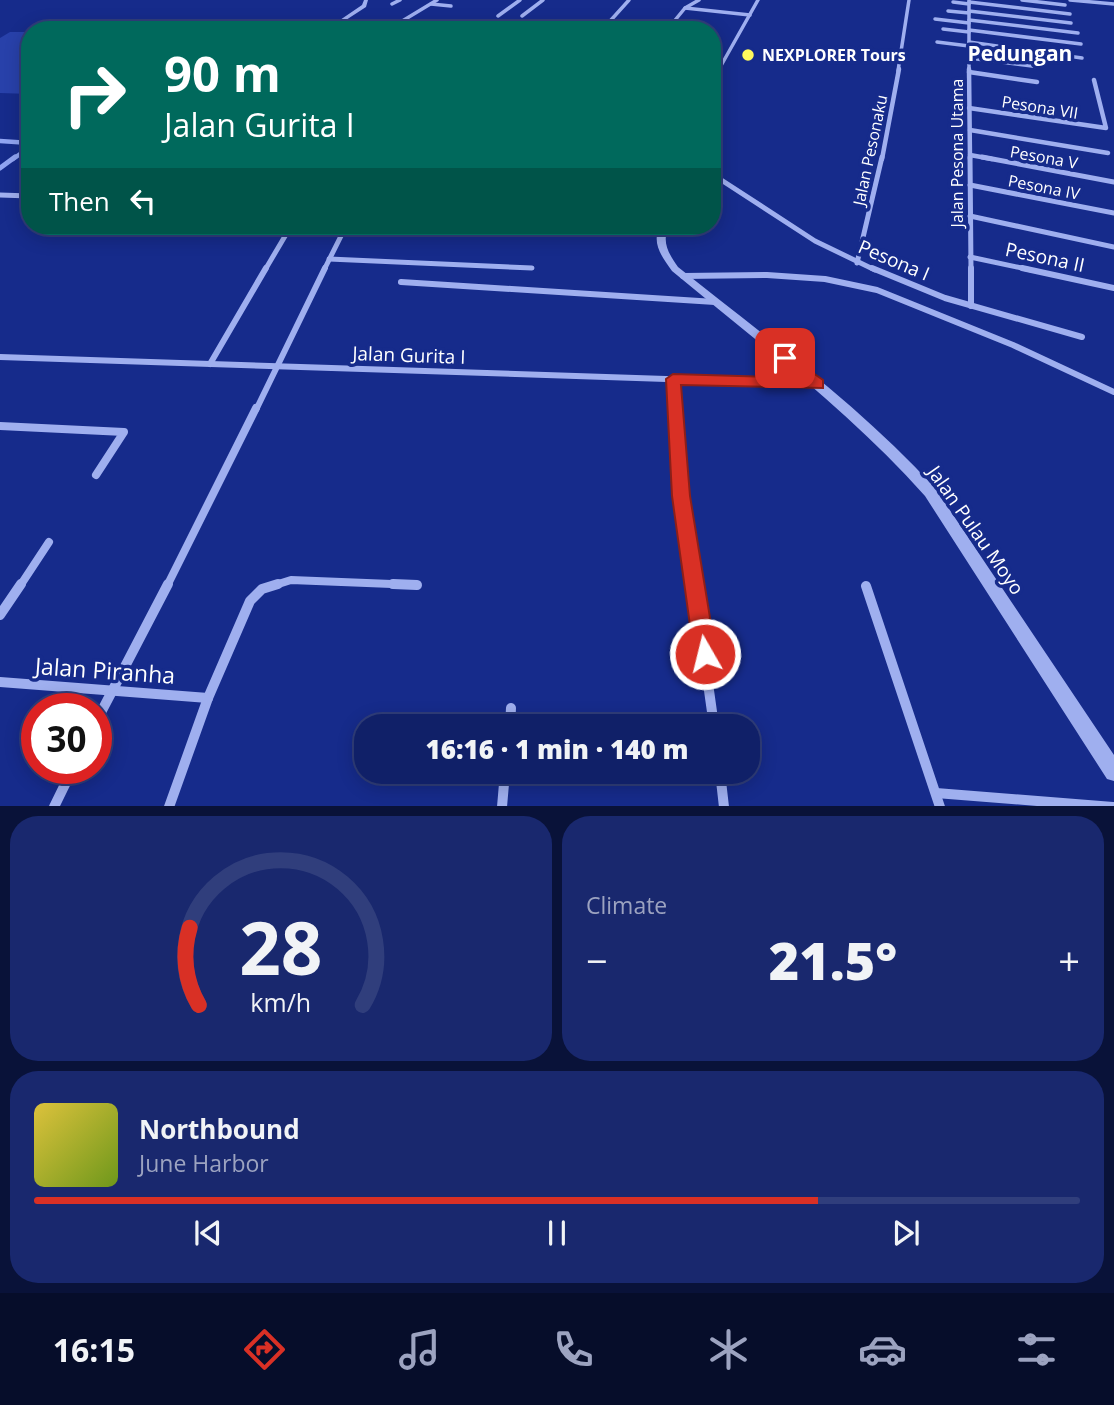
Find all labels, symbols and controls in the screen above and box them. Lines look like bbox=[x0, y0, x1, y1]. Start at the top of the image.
district label: Pedungan bbox=[968, 39, 1072, 67]
text: 90 m bbox=[164, 40, 281, 106]
place label: NEXPLORER Tours bbox=[762, 44, 906, 66]
marker: NEXPLORER Tours bbox=[740, 47, 756, 63]
icon: right bbox=[49, 49, 140, 140]
street label: Jalan Pesona Utama bbox=[946, 79, 968, 229]
street label: Pesona VII bbox=[1000, 90, 1080, 124]
street label: Jalan Pesonaku bbox=[847, 93, 892, 209]
text: Jalan Gurita I bbox=[164, 103, 355, 146]
street label: Pesona V bbox=[1008, 140, 1080, 174]
street label: Pesona IV bbox=[1006, 169, 1082, 205]
icon: left bbox=[124, 182, 162, 220]
text: Then bbox=[49, 183, 110, 219]
street label: Pesona I bbox=[854, 233, 934, 287]
street label: Pesona II bbox=[1003, 236, 1087, 278]
pin bbox=[755, 328, 815, 388]
icon: arrive bbox=[766, 339, 804, 377]
street label: Jalan Gurita I bbox=[350, 340, 466, 370]
street label: Jalan Pulau Moyo bbox=[921, 459, 1030, 600]
position arrow bbox=[668, 617, 742, 691]
street label: Jalan Piranha bbox=[32, 649, 176, 691]
speed limit sign: 30 bbox=[21, 693, 112, 784]
text: 16:16 · 1 min · 140 m bbox=[426, 731, 688, 767]
text: Climate bbox=[586, 889, 667, 921]
text: 28 bbox=[239, 897, 323, 996]
text: 21.5° bbox=[769, 924, 897, 995]
text: − bbox=[586, 934, 608, 986]
text: + bbox=[1058, 934, 1080, 986]
text: km/h bbox=[251, 984, 311, 1018]
text: Northbound bbox=[139, 1111, 300, 1147]
text: June Harbor bbox=[139, 1147, 269, 1179]
icon: previous bbox=[189, 1214, 227, 1252]
icon: pause bbox=[538, 1214, 576, 1252]
icon: next bbox=[887, 1214, 925, 1252]
icon: directions bbox=[240, 1325, 289, 1374]
icon: music bbox=[395, 1325, 444, 1374]
icon: phone bbox=[549, 1325, 598, 1374]
icon: climate bbox=[704, 1325, 753, 1374]
icon: car bbox=[858, 1325, 907, 1374]
icon: filters bbox=[1012, 1325, 1061, 1374]
text: 16:15 bbox=[53, 1328, 135, 1371]

